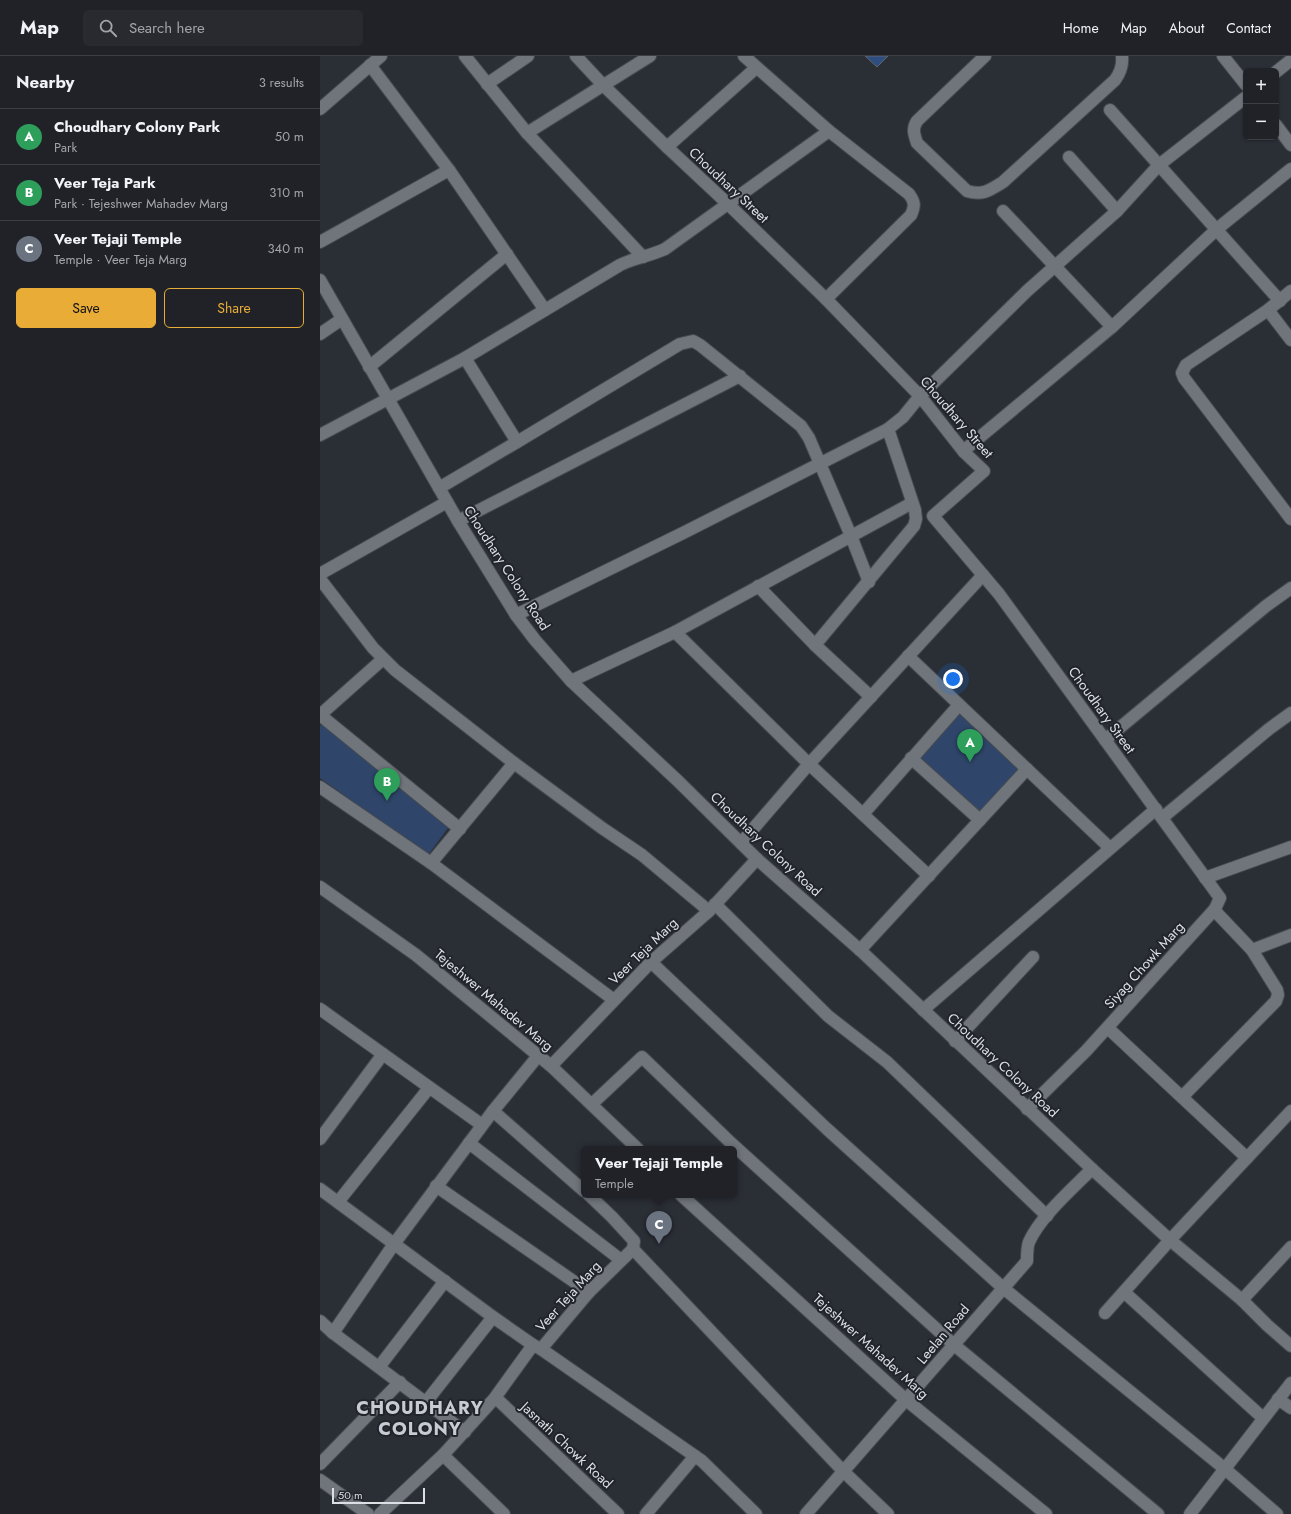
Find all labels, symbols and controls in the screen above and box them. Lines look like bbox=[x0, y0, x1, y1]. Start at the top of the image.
search box bbox=[83, 10, 363, 46]
text: Map bbox=[20, 14, 59, 41]
icon: search bbox=[97, 17, 119, 39]
text: Search here bbox=[129, 17, 205, 39]
text: Home bbox=[1063, 18, 1099, 38]
text: Map bbox=[1121, 18, 1147, 38]
text: About bbox=[1169, 18, 1204, 38]
text: Contact bbox=[1226, 18, 1271, 38]
map controls bbox=[1243, 68, 1279, 140]
button: + bbox=[1243, 68, 1279, 104]
text: Nearby bbox=[16, 70, 74, 94]
text: 3 results bbox=[259, 73, 304, 92]
button: − bbox=[1243, 104, 1279, 140]
text: Choudhary Colony Park bbox=[54, 116, 220, 138]
text: A bbox=[24, 127, 34, 146]
text: 50 m bbox=[275, 127, 304, 146]
text: Park bbox=[54, 138, 77, 157]
street label: Choudhary Street bbox=[685, 143, 774, 228]
text: Veer Teja Park bbox=[54, 172, 156, 194]
text: B bbox=[25, 183, 33, 202]
text: 310 m bbox=[269, 183, 304, 202]
text: Park · Tejeshwer Mahadev Marg bbox=[54, 194, 228, 213]
text: Veer Tejaji Temple bbox=[54, 228, 182, 250]
text: C bbox=[24, 239, 34, 258]
text: 340 m bbox=[267, 239, 304, 258]
text: Temple · Veer Teja Marg bbox=[54, 250, 187, 269]
button: Save bbox=[16, 288, 156, 328]
button: Share bbox=[164, 288, 304, 328]
street label: Choudhary Street bbox=[916, 372, 999, 463]
street label: Choudhary Colony Road bbox=[459, 502, 555, 634]
street label: Choudhary Street bbox=[1064, 662, 1141, 758]
your location bbox=[943, 669, 963, 689]
pin: A bbox=[957, 729, 983, 762]
pin: B bbox=[374, 768, 400, 801]
street label: Choudhary Colony Road bbox=[706, 787, 826, 901]
street label: Veer Teja Marg bbox=[604, 913, 682, 989]
street label: Siyag Chowk Marg bbox=[1099, 917, 1189, 1013]
street label: Tejeshwer Mahadev Marg bbox=[430, 944, 558, 1056]
street label: Choudhary Colony Road bbox=[943, 1008, 1063, 1122]
popup bbox=[581, 1146, 737, 1198]
text: Veer Tejaji Temple bbox=[595, 1152, 723, 1174]
text: Temple bbox=[595, 1174, 634, 1193]
pin: C bbox=[646, 1211, 672, 1244]
street label: Veer Teja Marg bbox=[531, 1256, 605, 1336]
street label: Tejeshwer Mahadev Marg bbox=[809, 1289, 933, 1403]
street label: Leelan Road bbox=[912, 1300, 974, 1368]
district label: CHOUDHARY COLONY bbox=[356, 1395, 484, 1442]
street label: Jasnath Chowk Road bbox=[515, 1396, 617, 1493]
scale bar bbox=[332, 1486, 425, 1505]
text: 50 m bbox=[338, 1487, 363, 1503]

